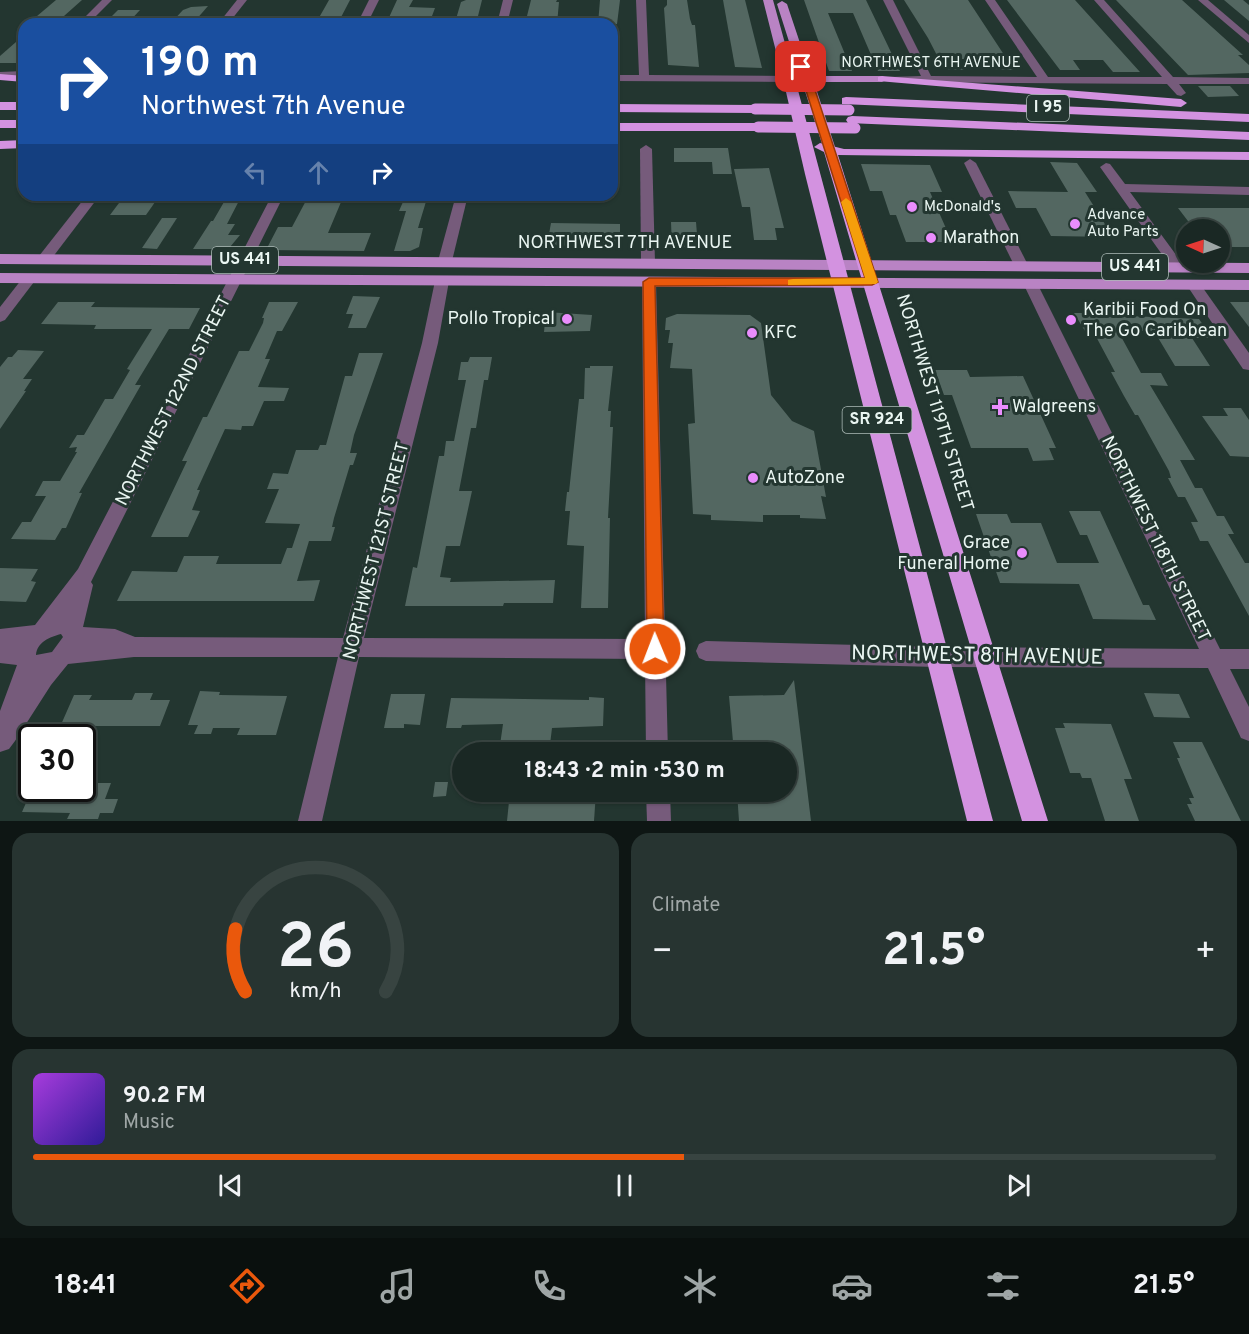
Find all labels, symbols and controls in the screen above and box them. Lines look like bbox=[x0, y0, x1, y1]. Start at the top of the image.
text: 190 m bbox=[141, 38, 259, 91]
pin bbox=[775, 41, 826, 92]
icon: right bbox=[42, 42, 120, 120]
icon: arrive bbox=[784, 50, 817, 83]
street label: NORTHWEST 6TH AVENUE bbox=[841, 54, 1021, 73]
text: Northwest 7th Avenue bbox=[141, 90, 405, 124]
road number: I 95 bbox=[1027, 95, 1069, 121]
icon: left bbox=[239, 156, 272, 189]
icon: ahead bbox=[302, 156, 335, 189]
icon: right bbox=[365, 156, 398, 189]
place label: McDonald's bbox=[924, 198, 1001, 217]
marker: McDonald's bbox=[905, 200, 919, 214]
place label: Advance Auto Parts bbox=[1087, 206, 1159, 242]
marker: Advance Auto Parts bbox=[1068, 217, 1082, 231]
north arrow bbox=[1176, 219, 1230, 273]
map controls bbox=[1176, 219, 1230, 273]
place label: Marathon bbox=[943, 227, 1019, 250]
marker: Marathon bbox=[924, 231, 938, 245]
street label: NORTHWEST 7TH AVENUE bbox=[518, 232, 732, 255]
road number: US 441 bbox=[212, 247, 278, 273]
road number: US 441 bbox=[1102, 254, 1168, 280]
street label: NORTHWEST 122ND STREET bbox=[111, 292, 237, 510]
street label: NORTHWEST 119TH STREET bbox=[890, 292, 978, 514]
place label: Karibii Food On The Go Caribbean bbox=[1083, 299, 1227, 343]
place label: Pollo Tropical bbox=[447, 308, 555, 331]
marker: Pollo Tropical bbox=[560, 312, 574, 326]
marker: Karibii Food On The Go Caribbean bbox=[1064, 313, 1078, 327]
place label: KFC bbox=[764, 322, 797, 345]
marker: KFC bbox=[745, 326, 759, 340]
place label: Walgreens bbox=[1012, 396, 1096, 419]
marker: Walgreens bbox=[993, 400, 1007, 414]
road number: SR 924 bbox=[842, 407, 912, 433]
street label: NORTHWEST 118TH STREET bbox=[1095, 432, 1215, 646]
street label: NORTHWEST 121ST STREET bbox=[339, 440, 415, 662]
place label: AutoZone bbox=[765, 467, 845, 490]
marker: AutoZone bbox=[746, 471, 760, 485]
place label: Grace Funeral Home bbox=[897, 532, 1010, 576]
marker: Grace Funeral Home bbox=[1015, 546, 1029, 560]
position arrow bbox=[623, 617, 687, 681]
street label: NORTHWEST 8TH AVENUE bbox=[851, 640, 1103, 672]
speed limit sign: 30 bbox=[18, 724, 96, 802]
text: 18:43 · 2 min · 530 m bbox=[524, 758, 725, 785]
text: Climate bbox=[652, 893, 720, 919]
text: 26 bbox=[277, 911, 353, 990]
text: 21.5° bbox=[882, 924, 985, 981]
text: − bbox=[652, 932, 673, 974]
text: + bbox=[1195, 932, 1216, 974]
text: km/h bbox=[289, 978, 341, 1005]
text: 90.2 FM bbox=[123, 1083, 206, 1110]
text: Music bbox=[123, 1110, 175, 1136]
icon: previous bbox=[214, 1169, 247, 1202]
icon: pause bbox=[608, 1169, 641, 1202]
icon: next bbox=[1002, 1169, 1035, 1202]
icon: directions bbox=[226, 1265, 268, 1307]
icon: music bbox=[377, 1265, 419, 1307]
icon: phone bbox=[528, 1265, 570, 1307]
icon: climate bbox=[679, 1265, 721, 1307]
icon: car bbox=[831, 1265, 873, 1307]
icon: filters bbox=[982, 1265, 1024, 1307]
text: 18:41 bbox=[55, 1269, 117, 1303]
text: 21.5° bbox=[1133, 1269, 1194, 1303]

